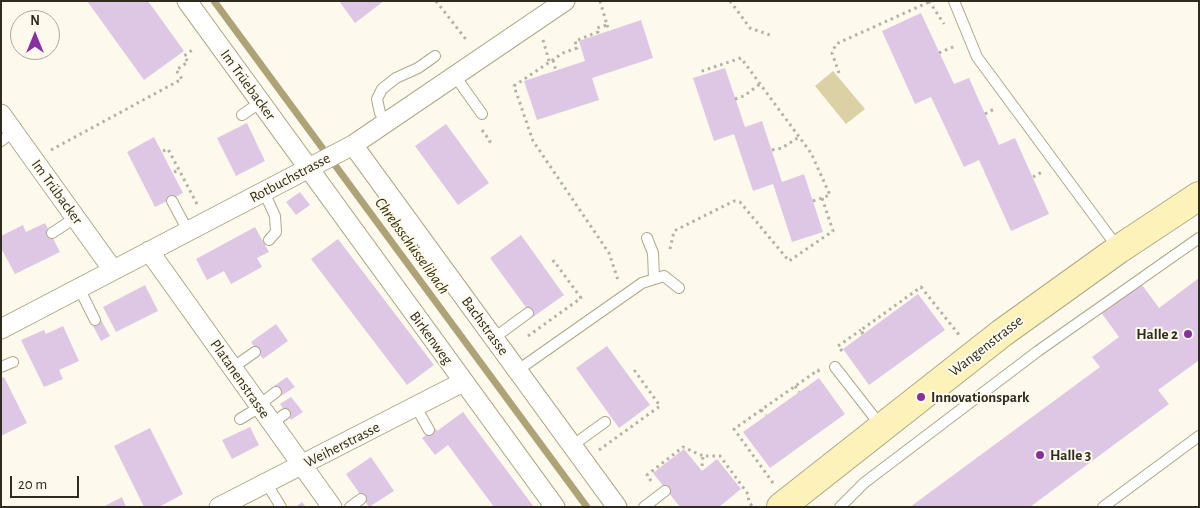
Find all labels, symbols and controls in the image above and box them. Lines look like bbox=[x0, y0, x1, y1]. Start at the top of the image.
north arrow bbox=[10, 10, 60, 60]
text: N bbox=[30, 14, 40, 28]
street label: Im Trüebacker bbox=[216, 46, 280, 124]
street label: Rotbuchstrasse bbox=[247, 149, 333, 207]
street label: Im Trübacker bbox=[27, 156, 87, 228]
water label: Chrebsschüsselibach bbox=[370, 194, 454, 298]
street label: Bachstrasse bbox=[458, 293, 512, 359]
street label: Birkenweg bbox=[406, 308, 456, 368]
street label: Wangenstrasse bbox=[945, 311, 1027, 381]
place label: Halle 2 bbox=[1136, 325, 1178, 343]
marker: Halle 2 bbox=[1182, 328, 1194, 340]
street label: Platanenstrasse bbox=[206, 336, 274, 422]
place label: Innovationspark bbox=[931, 388, 1029, 406]
marker: Innovationspark bbox=[915, 391, 927, 403]
street label: Weiherstrasse bbox=[301, 418, 383, 472]
place label: Halle 3 bbox=[1050, 446, 1091, 464]
marker: Halle 3 bbox=[1034, 449, 1046, 461]
scale bar bbox=[12, 466, 81, 498]
text: 20 m bbox=[18, 477, 47, 492]

